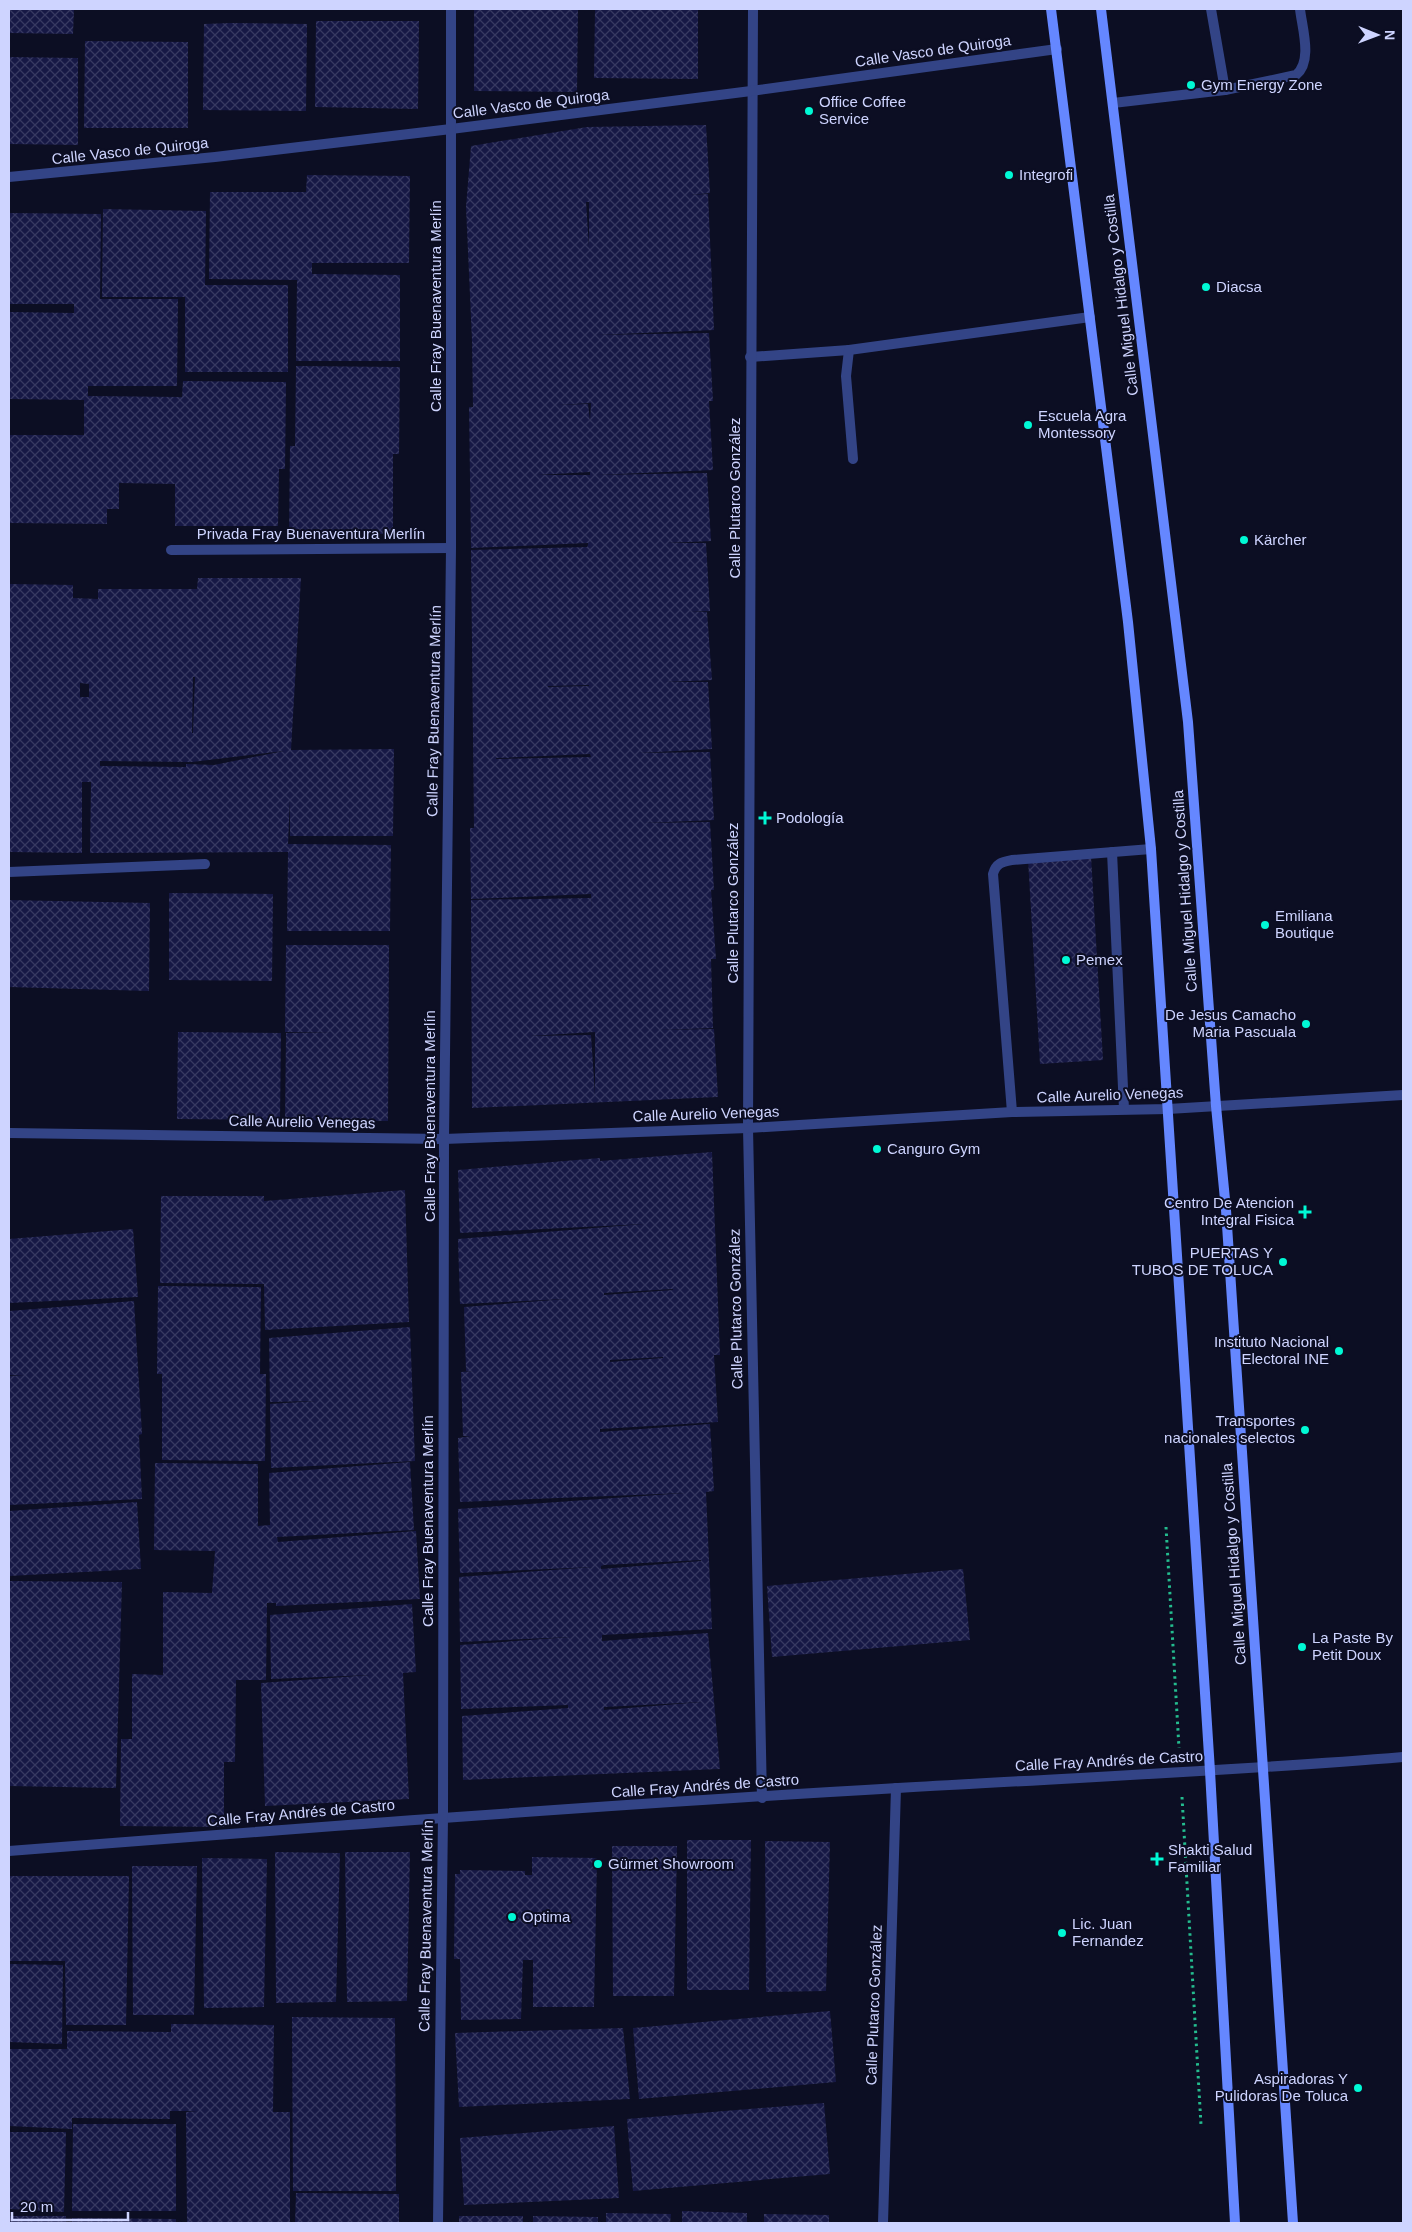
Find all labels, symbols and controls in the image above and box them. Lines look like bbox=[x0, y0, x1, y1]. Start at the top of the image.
north arrow bbox=[1352, 10, 1402, 60]
text: N bbox=[1382, 30, 1398, 40]
street label: Calle Vasco de Quiroga bbox=[854, 31, 1013, 70]
place label: Gym Energy Zone bbox=[1201, 76, 1323, 93]
marker: Gym Energy Zone bbox=[1185, 79, 1197, 91]
street label: Calle Vasco de Quiroga bbox=[452, 85, 611, 122]
place label: Office Coffee Service bbox=[819, 93, 906, 127]
marker: Office Coffee Service bbox=[803, 105, 815, 117]
street label: Calle Vasco de Quiroga bbox=[51, 134, 210, 167]
place label: Integrofi bbox=[1019, 166, 1073, 183]
marker: Integrofi bbox=[1003, 169, 1015, 181]
street label: Calle Miguel Hidalgo y Costilla bbox=[1100, 193, 1141, 397]
street label: Calle Fray Buenaventura Merlín bbox=[427, 200, 444, 412]
place label: Diacsa bbox=[1216, 278, 1263, 295]
marker: Diacsa bbox=[1200, 281, 1212, 293]
place label: Escuela Agra Montessory bbox=[1038, 407, 1127, 441]
street label: Calle Plutarco González bbox=[726, 418, 743, 578]
marker: Escuela Agra Montessory bbox=[1022, 419, 1034, 431]
street label: Privada Fray Buenaventura Merlín bbox=[197, 525, 425, 542]
place label: Kärcher bbox=[1254, 531, 1307, 548]
marker: Kärcher bbox=[1238, 534, 1250, 546]
street label: Calle Fray Buenaventura Merlín bbox=[423, 605, 444, 817]
street label: Calle Miguel Hidalgo y Costilla bbox=[1169, 789, 1200, 993]
place label: Podología bbox=[776, 809, 844, 826]
marker: Podología bbox=[758, 811, 772, 825]
street label: Calle Plutarco González bbox=[724, 823, 741, 983]
place label: Emiliana Boutique bbox=[1275, 907, 1334, 941]
marker: Emiliana Boutique bbox=[1259, 919, 1271, 931]
place label: Pemex bbox=[1076, 951, 1123, 968]
marker: Pemex bbox=[1060, 954, 1072, 966]
place label: De Jesus Camacho Maria Pascuala bbox=[1165, 1006, 1297, 1040]
street label: Calle Fray Buenaventura Merlín bbox=[421, 1010, 438, 1222]
marker: De Jesus Camacho Maria Pascuala bbox=[1300, 1018, 1312, 1030]
street label: Calle Aurelio Venegas bbox=[1036, 1083, 1184, 1106]
street label: Calle Aurelio Venegas bbox=[632, 1102, 780, 1125]
street label: Calle Aurelio Venegas bbox=[228, 1112, 376, 1131]
place label: Canguro Gym bbox=[887, 1140, 980, 1157]
marker: Canguro Gym bbox=[871, 1143, 883, 1155]
place label: Centro De Atencion Integral Fisica bbox=[1164, 1194, 1295, 1228]
marker: Centro De Atencion Integral Fisica bbox=[1298, 1205, 1312, 1219]
street label: Calle Plutarco González bbox=[726, 1228, 745, 1390]
place label: PUERTAS Y TUBOS DE TOLUCA bbox=[1132, 1244, 1273, 1278]
marker: PUERTAS Y TUBOS DE TOLUCA bbox=[1277, 1256, 1289, 1268]
place label: Instituto Nacional Electoral INE bbox=[1214, 1333, 1329, 1367]
marker: Instituto Nacional Electoral INE bbox=[1333, 1345, 1345, 1357]
place label: Transportes nacionales selectos bbox=[1164, 1412, 1295, 1446]
street label: Calle Fray Buenaventura Merlín bbox=[419, 1415, 436, 1627]
marker: Transportes nacionales selectos bbox=[1299, 1424, 1311, 1436]
street label: Calle Miguel Hidalgo y Costilla bbox=[1218, 1462, 1249, 1666]
place label: La Paste By Petit Doux bbox=[1312, 1629, 1393, 1663]
marker: La Paste By Petit Doux bbox=[1296, 1641, 1308, 1653]
street label: Calle Fray Andrés de Castro bbox=[1014, 1747, 1204, 1774]
street label: Calle Fray Andrés de Castro bbox=[610, 1770, 800, 1801]
street label: Calle Fray Andrés de Castro bbox=[206, 1796, 396, 1829]
street label: Calle Fray Buenaventura Merlín bbox=[415, 1820, 436, 2032]
place label: Shakti Salud Familiar bbox=[1168, 1841, 1252, 1875]
marker: Shakti Salud Familiar bbox=[1150, 1852, 1164, 1866]
place label: Gürmet Showroom bbox=[608, 1855, 734, 1872]
marker: Gürmet Showroom bbox=[592, 1858, 604, 1870]
place label: Optima bbox=[522, 1908, 571, 1925]
marker: Optima bbox=[506, 1911, 518, 1923]
place label: Lic. Juan Fernandez bbox=[1072, 1915, 1144, 1949]
street label: Calle Plutarco González bbox=[862, 1924, 885, 2086]
marker: Lic. Juan Fernandez bbox=[1056, 1927, 1068, 1939]
place label: Aspiradoras Y Pulidoras De Toluca bbox=[1215, 2070, 1349, 2104]
marker: Aspiradoras Y Pulidoras De Toluca bbox=[1352, 2082, 1364, 2094]
scale bar bbox=[12, 2190, 129, 2222]
text: 20 m bbox=[20, 2198, 53, 2215]

